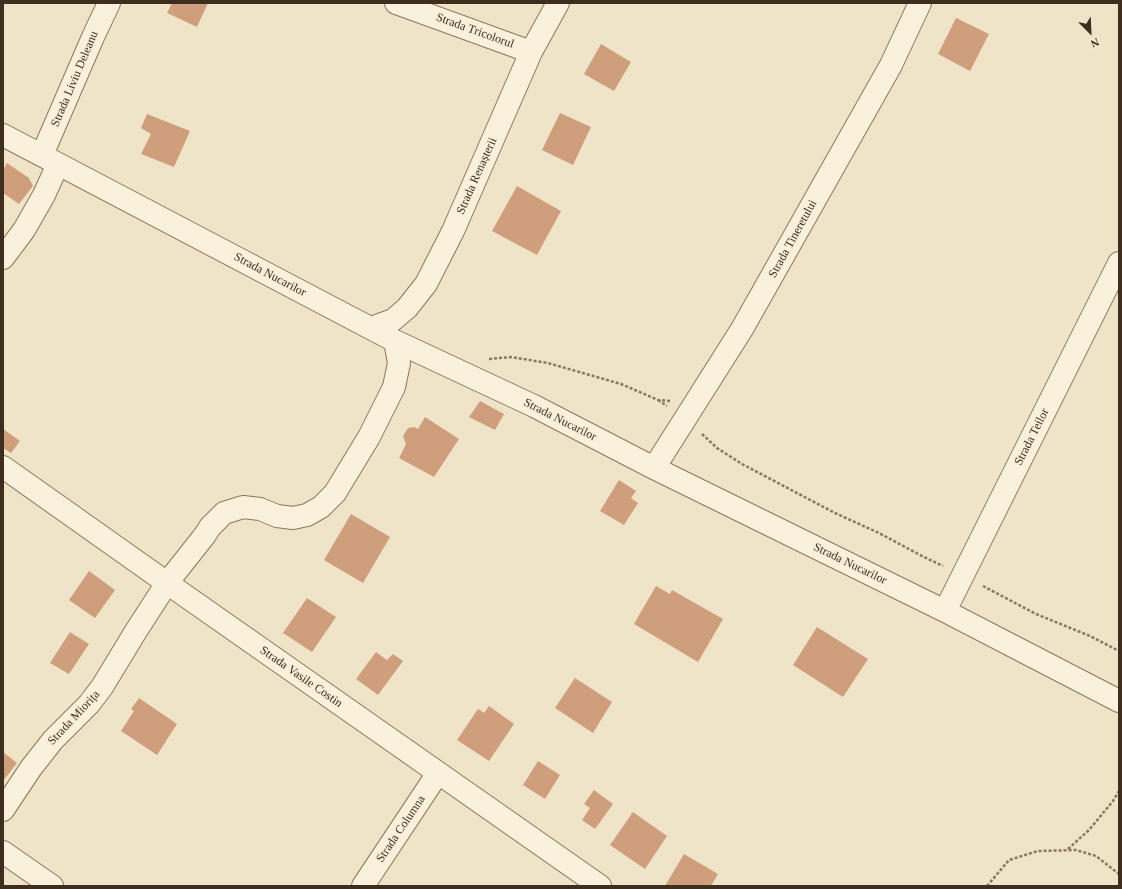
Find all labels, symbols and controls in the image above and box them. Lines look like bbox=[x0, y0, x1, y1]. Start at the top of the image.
street label: Strada Tricolorul bbox=[434, 10, 516, 52]
north arrow bbox=[1070, 12, 1110, 52]
street label: Strada Liviu Deleanu bbox=[48, 29, 102, 129]
text: N bbox=[1089, 36, 1101, 50]
street label: Strada Renașterii bbox=[454, 135, 500, 217]
street label: Strada Tineretului bbox=[766, 198, 820, 280]
street label: Strada Nucarilor bbox=[231, 250, 309, 300]
street label: Strada Nucarilor bbox=[521, 396, 599, 444]
street label: Strada Teilor bbox=[1011, 406, 1053, 468]
street label: Strada Nucarilor bbox=[811, 540, 889, 588]
street label: Strada Vasile Costin bbox=[257, 643, 345, 711]
street label: Strada Miorița bbox=[45, 688, 103, 748]
street label: Strada Columna bbox=[373, 793, 429, 865]

